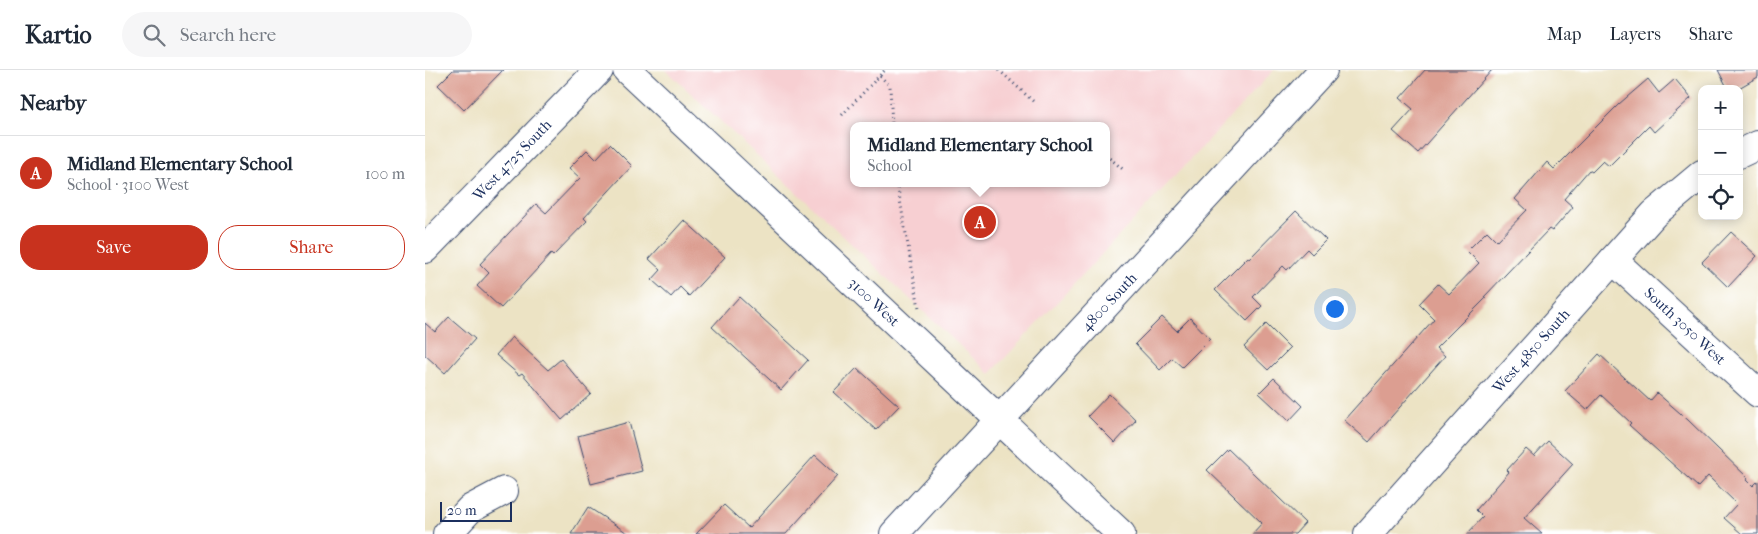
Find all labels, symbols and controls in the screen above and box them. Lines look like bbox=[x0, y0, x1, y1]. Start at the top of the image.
search box bbox=[122, 12, 472, 57]
text: Kartio bbox=[25, 21, 92, 49]
icon: search bbox=[140, 21, 168, 49]
text: Search here bbox=[180, 24, 276, 46]
text: Map bbox=[1547, 24, 1581, 45]
text: Layers bbox=[1609, 24, 1661, 45]
text: Share bbox=[1689, 24, 1733, 45]
map controls bbox=[1698, 85, 1743, 220]
button: + bbox=[1698, 85, 1743, 130]
text: Nearby bbox=[20, 91, 86, 115]
street label: West 4725 South bbox=[468, 115, 556, 205]
popup bbox=[850, 122, 1110, 187]
button: − bbox=[1698, 130, 1743, 175]
text: Midland Elementary School bbox=[867, 134, 1093, 156]
text: Midland Elementary School bbox=[67, 153, 293, 175]
text: School bbox=[867, 156, 912, 175]
text: A bbox=[31, 164, 41, 183]
text: 100 m bbox=[365, 164, 405, 183]
text: School · 3100 West bbox=[67, 175, 189, 194]
button: locate bbox=[1698, 175, 1743, 220]
pin: A bbox=[964, 203, 996, 241]
button: Save bbox=[20, 225, 208, 270]
button: Share bbox=[218, 225, 405, 270]
street label: 4800 South bbox=[1077, 269, 1141, 335]
street label: 3100 West bbox=[845, 274, 904, 331]
street label: South 3050 West bbox=[1640, 284, 1730, 369]
your location bbox=[1322, 296, 1348, 322]
street label: West 4850 South bbox=[1488, 305, 1574, 398]
scale bar bbox=[440, 499, 513, 522]
text: 20 m bbox=[447, 502, 477, 519]

